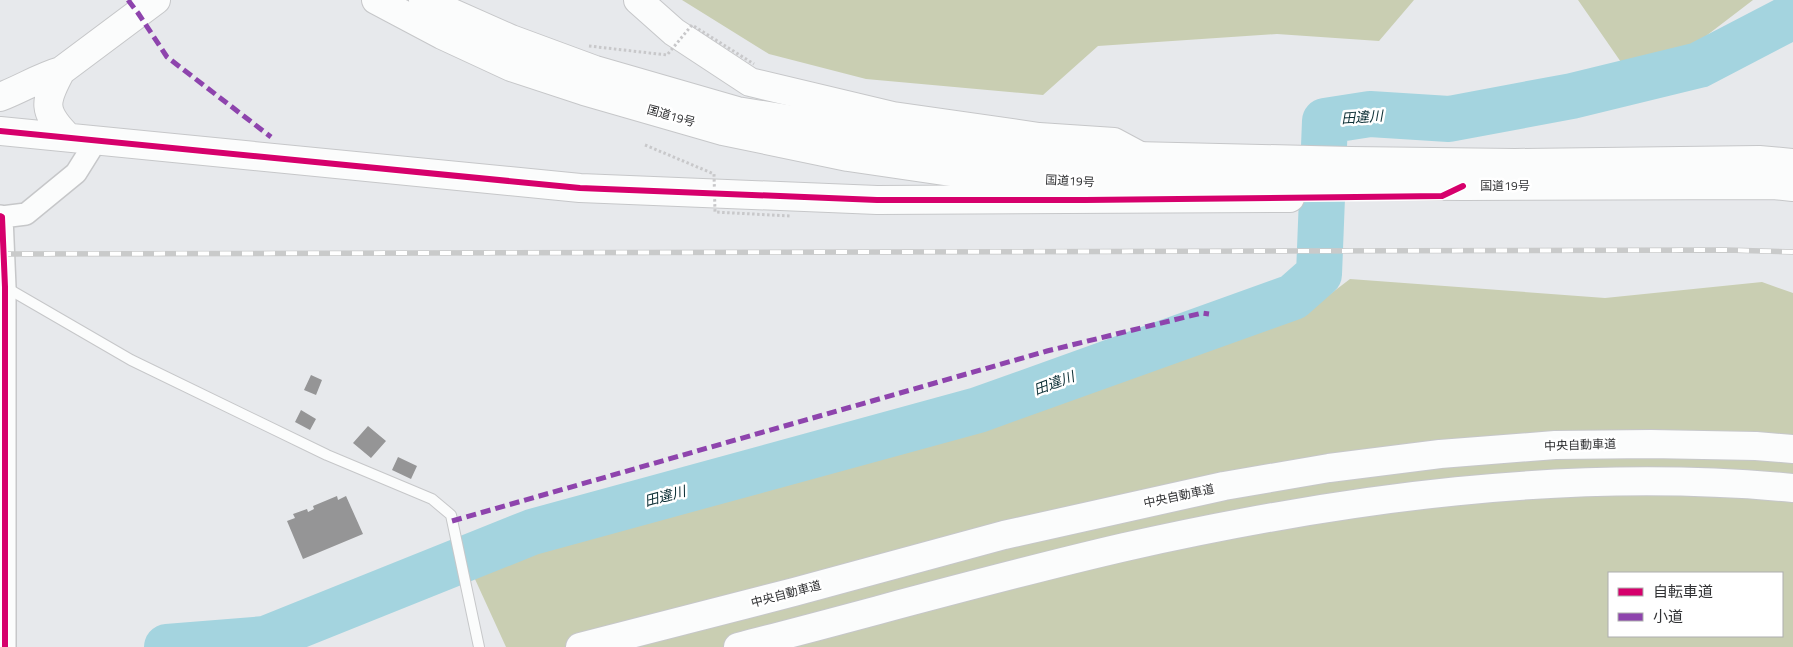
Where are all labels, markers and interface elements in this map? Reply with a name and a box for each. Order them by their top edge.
street label: 国道19号 [645,100,698,131]
water label: 田違川 [1340,104,1386,128]
street label: 国道19号 [1045,170,1095,191]
street label: 国道19号 [1480,176,1530,195]
water label: 田違川 [1031,365,1079,400]
street label: 中央自動車道 [1544,434,1616,455]
water label: 田違川 [642,479,690,511]
street label: 中央自動車道 [1142,479,1216,512]
legend [1608,572,1783,637]
street label: 中央自動車道 [749,575,823,612]
text: 自転車道 [1653,580,1713,603]
text: 小道 [1653,605,1683,628]

